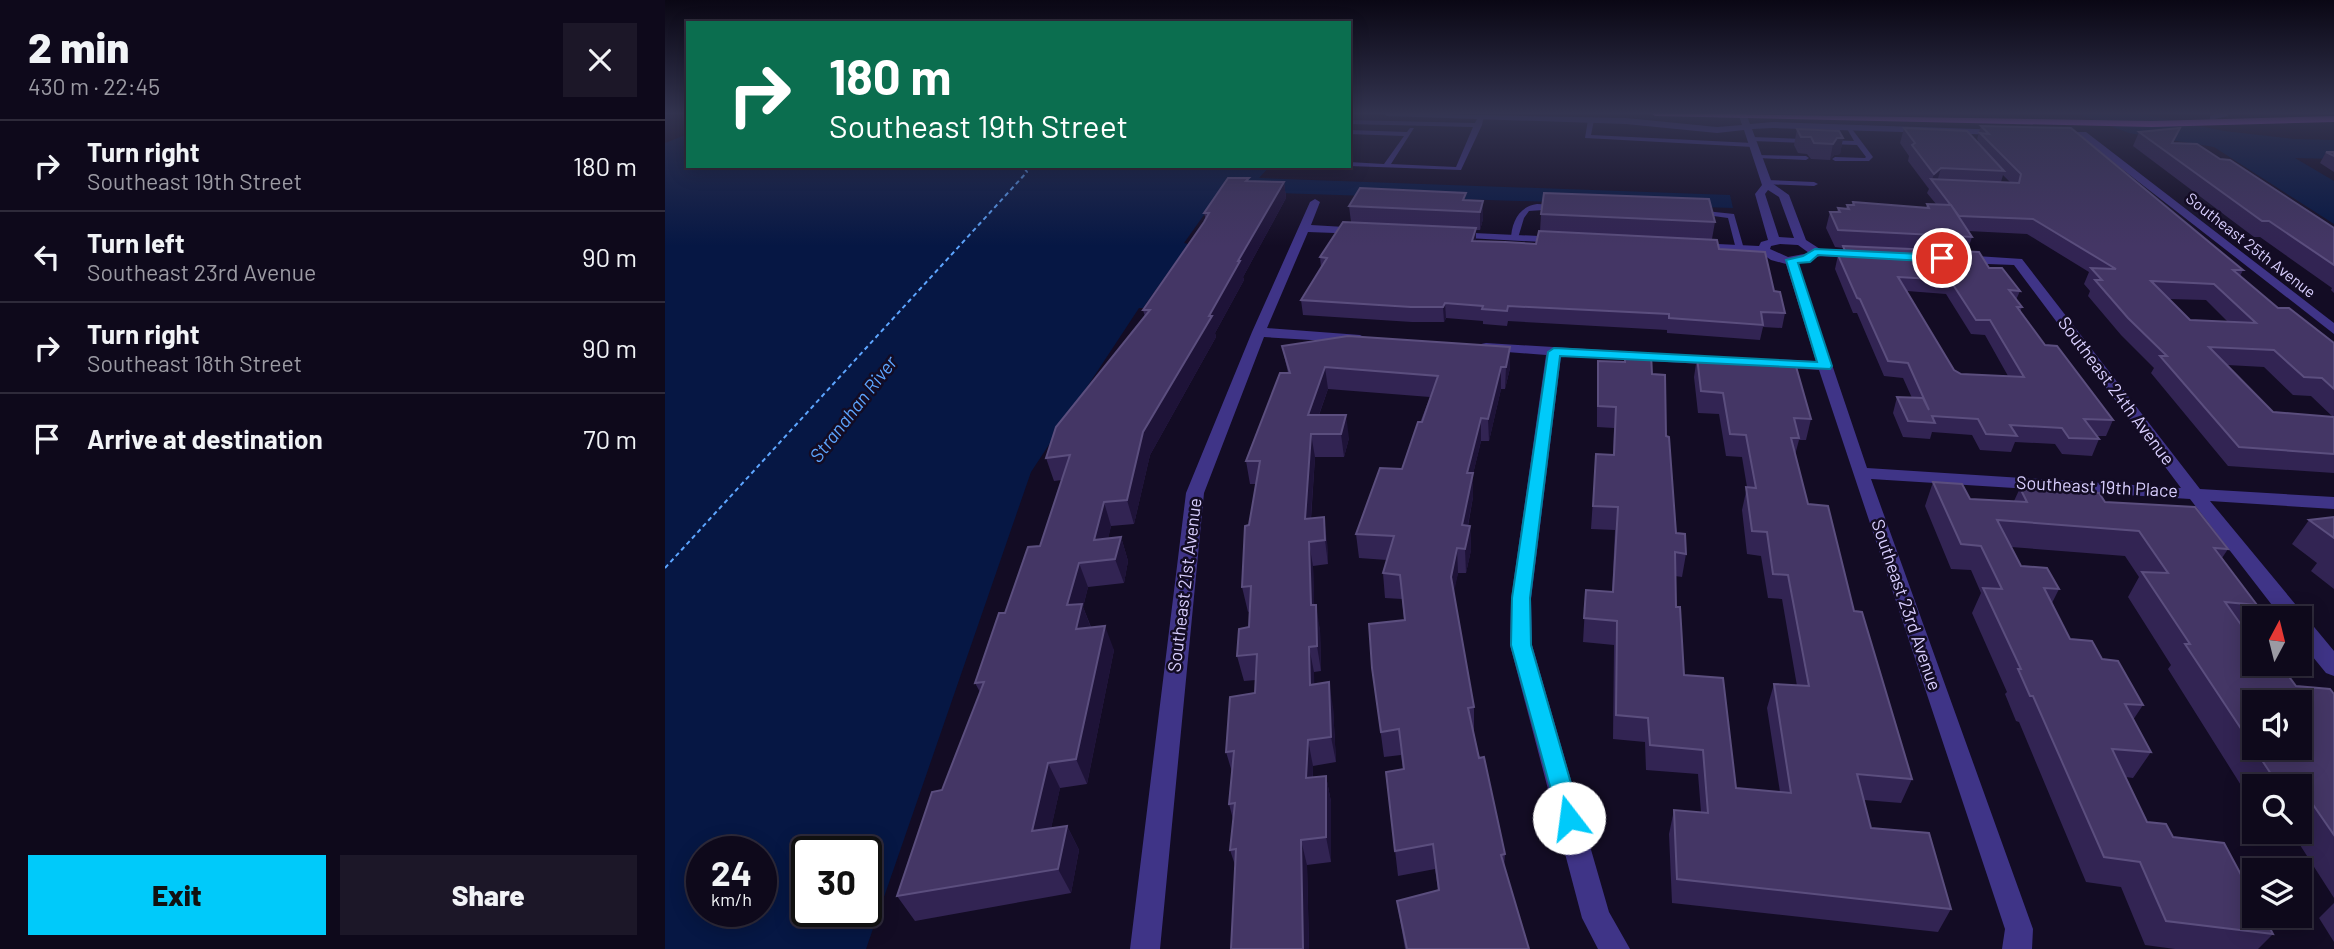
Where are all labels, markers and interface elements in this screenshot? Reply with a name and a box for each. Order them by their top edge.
text: 2 min [28,21,129,71]
button: close [563,23,637,97]
text: 180 m [829,46,952,105]
icon: right [714,49,805,140]
text: 430 m · 22:45 [28,72,160,100]
text: Southeast 19th Street [829,106,1128,144]
text: Turn right [87,136,200,167]
icon: right [28,147,66,185]
text: 180 m [573,150,637,181]
text: Southeast 19th Street [87,167,302,195]
street label: Southeast 25th Avenue [2183,188,2320,301]
text: Turn left [87,227,185,258]
pin [1912,228,1972,288]
icon: left [28,238,66,276]
icon: arrive [1923,239,1961,277]
text: 90 m [582,241,637,272]
text: Southeast 23rd Avenue [87,258,316,286]
street label: Southeast 24th Avenue [2054,312,2180,469]
text: Turn right [87,318,200,349]
icon: right [28,329,66,367]
text: 90 m [582,332,637,363]
text: Southeast 18th Street [87,349,302,377]
water label: Stranahan River [804,350,902,466]
icon: arrive [28,420,66,458]
text: Arrive at destination [87,423,323,454]
text: 70 m [583,423,637,454]
street label: Southeast 19th Place [2016,471,2179,501]
street label: Southeast 21st Avenue [1162,497,1206,673]
street label: Southeast 23rd Avenue [1867,516,1947,693]
north arrow [2242,606,2312,676]
map controls [2242,606,2312,928]
button: sound [2242,690,2312,760]
button: search [2242,774,2312,844]
position arrow [1532,781,1606,855]
speed limit sign: 30 [791,836,882,927]
text: 24 [711,851,752,893]
button: Exit [28,855,326,935]
button: Share [340,855,637,935]
button: layers [2242,858,2312,928]
text: km/h [711,888,752,910]

